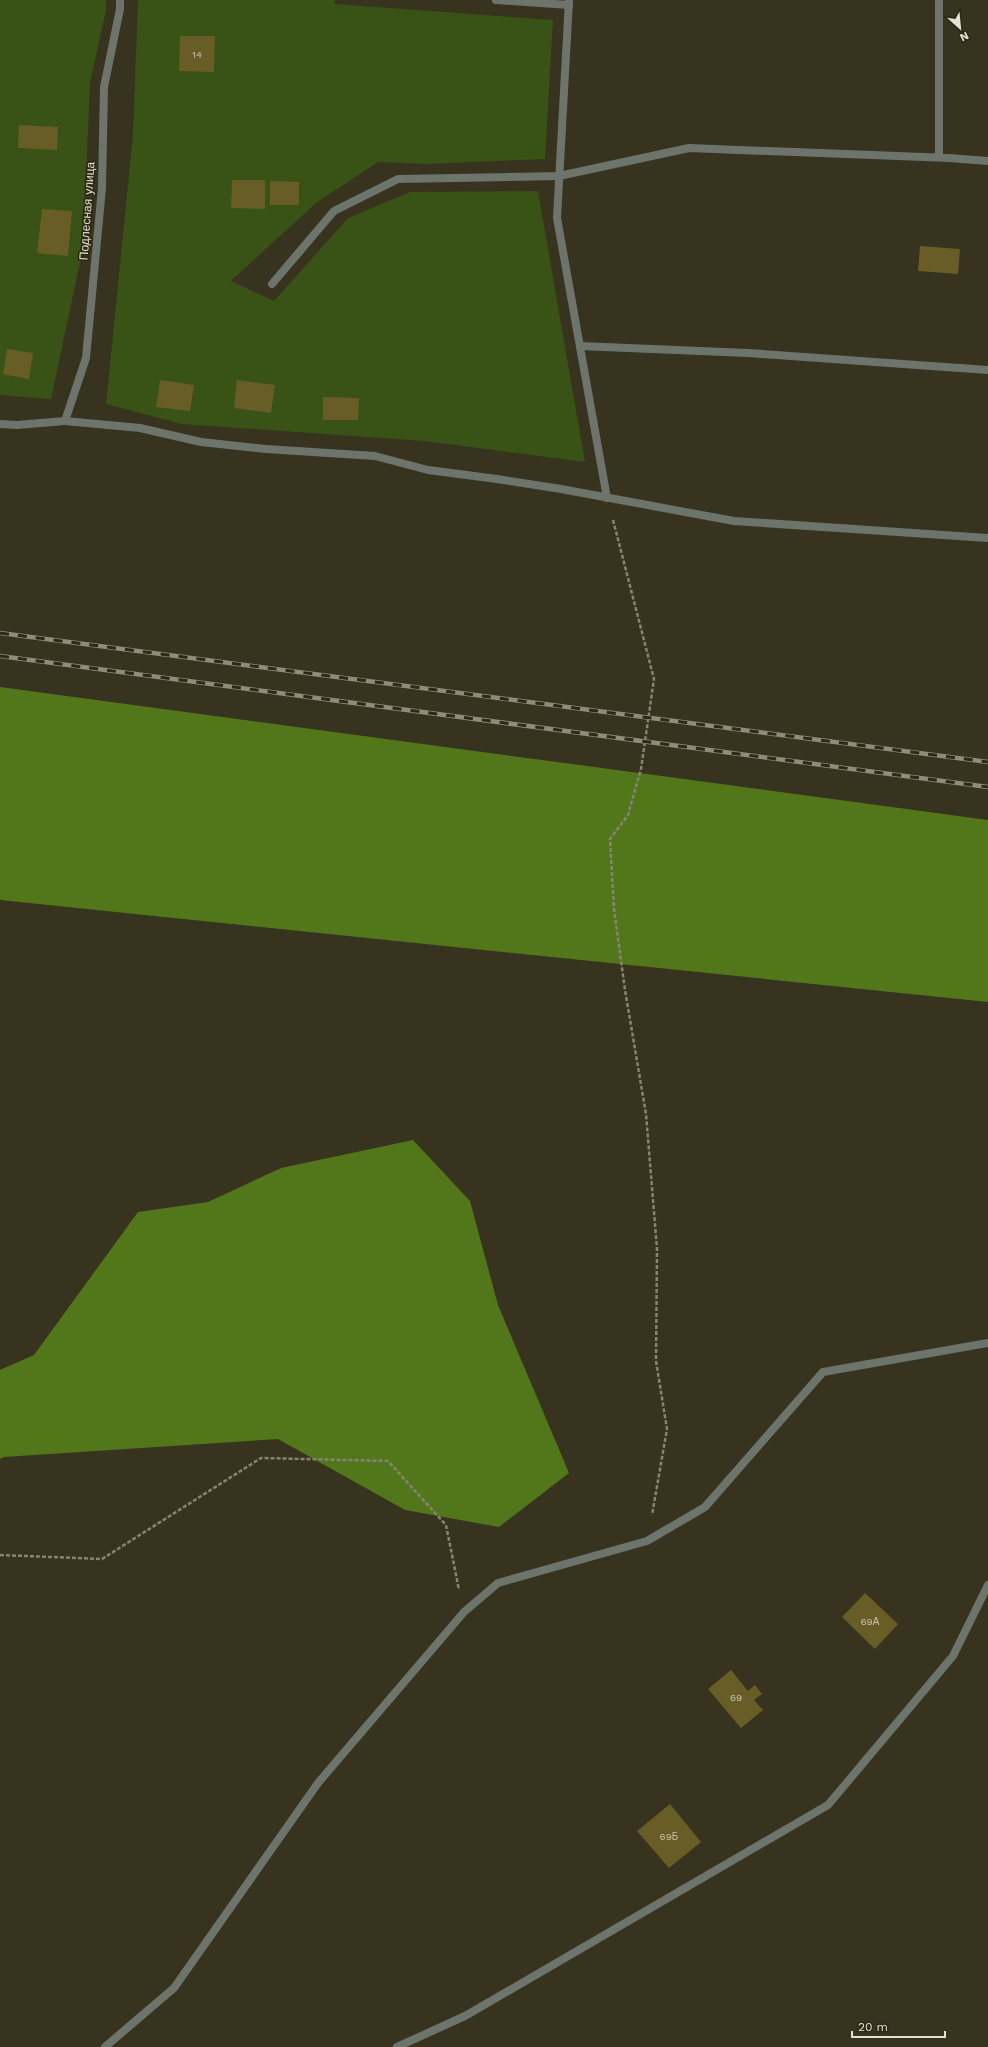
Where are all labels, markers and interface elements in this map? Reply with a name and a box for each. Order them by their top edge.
north arrow [940,8,980,48]
text: N [958,29,971,44]
house number: 14 [192,49,202,60]
street label: Подлесная улица [77,161,97,261]
house number: 69А [861,1616,880,1627]
house number: 69 [730,1692,742,1703]
house number: 69Б [660,1831,679,1842]
scale bar [852,2013,945,2039]
text: 20 m [858,2020,888,2034]

